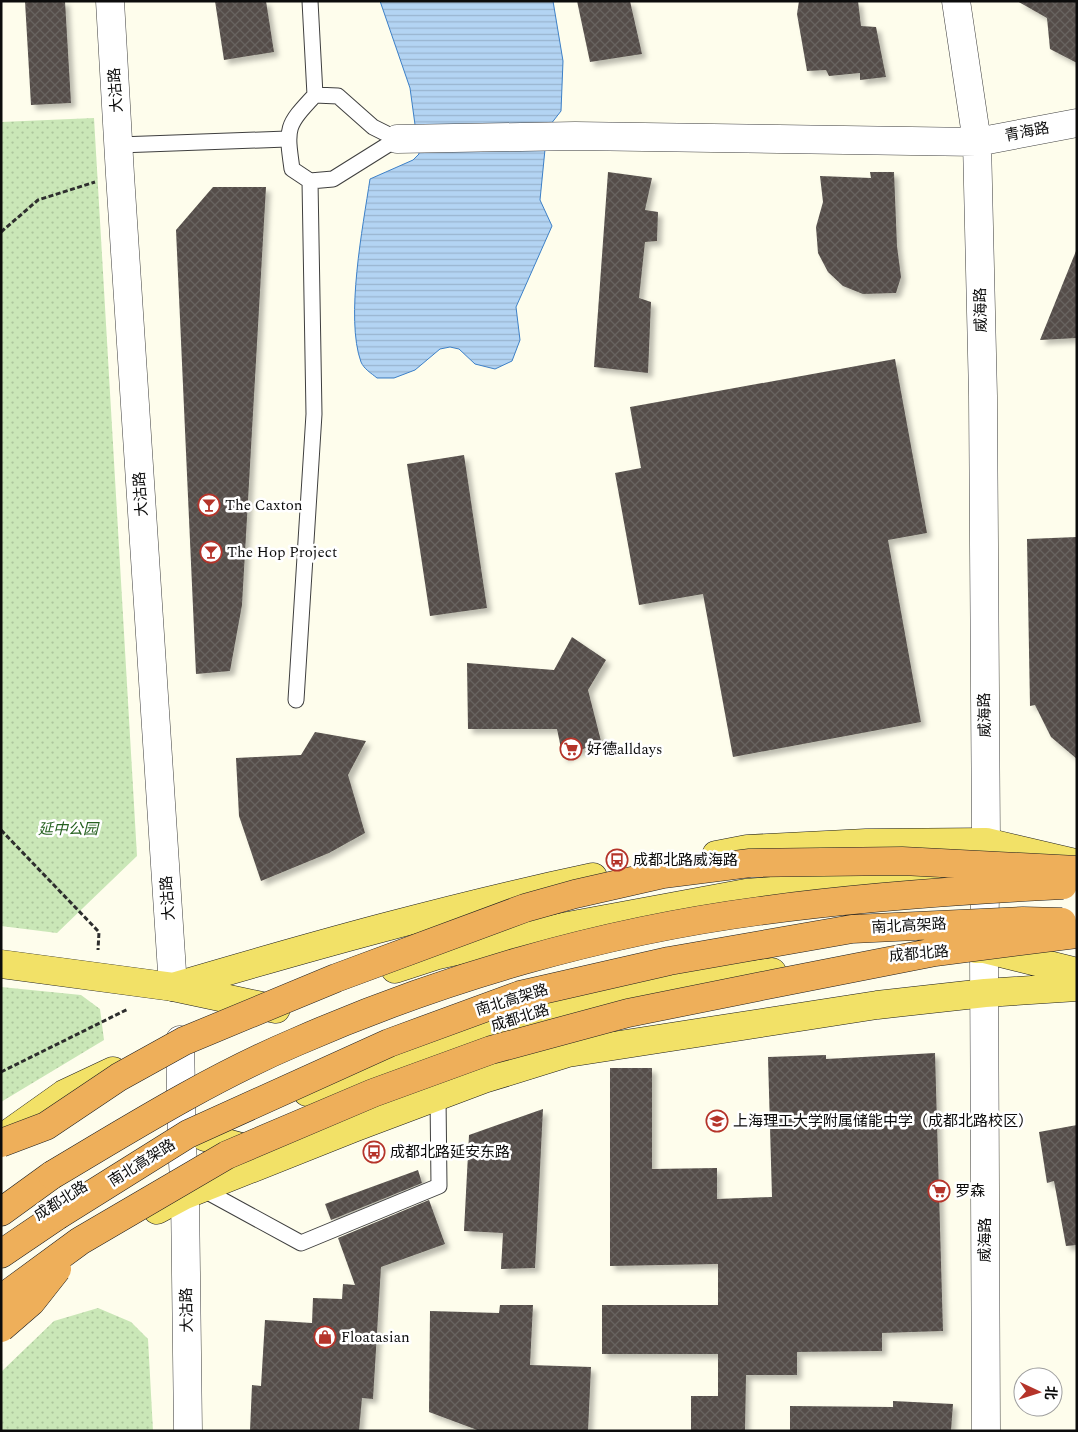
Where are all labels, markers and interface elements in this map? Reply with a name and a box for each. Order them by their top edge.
street label: 大沽路 [103,67,129,113]
street label: 青海路 [1003,116,1051,148]
street label: 威海路 [969,287,993,333]
street label: 大沽路 [128,471,154,517]
bar icon: The Caxton [197,493,221,517]
place label: The Caxton [225,494,303,517]
bar icon: The Hop Project [199,540,223,564]
place label: The Hop Project [227,541,337,564]
street label: 威海路 [973,692,997,738]
supermarket icon: 好德alldays [559,737,583,761]
place label: 好德alldays [587,738,662,761]
park label: 延中公园 [38,818,100,841]
bus stop icon: 成都北路威海路 [605,848,629,872]
place label: 成都北路威海路 [633,849,738,872]
street label: 大沽路 [155,875,181,921]
street label: 南北高架路 [871,913,947,939]
street label: 成都北路 [888,940,950,968]
street label: 南北高架路 [473,978,551,1022]
street label: 成都北路 [488,998,552,1038]
school or university icon: 上海理工大学附属储能中学（成都北路校区） [705,1109,729,1133]
place label: 上海理工大学附属储能中学（成都北路校区） [733,1110,1033,1133]
street label: 南北高架路 [104,1133,180,1193]
bus stop icon: 成都北路延安东路 [362,1140,386,1164]
place label: 成都北路延安东路 [390,1141,510,1164]
street label: 成都北路 [29,1175,93,1227]
supermarket icon: 罗森 [927,1179,951,1203]
place label: 罗森 [955,1180,985,1203]
street label: 威海路 [974,1217,997,1263]
street label: 大沽路 [175,1287,199,1333]
shop icon: Floatasian [313,1325,337,1349]
place label: Floatasian [341,1326,410,1349]
north arrow [1013,1367,1063,1417]
text: 北 [1040,1385,1061,1401]

